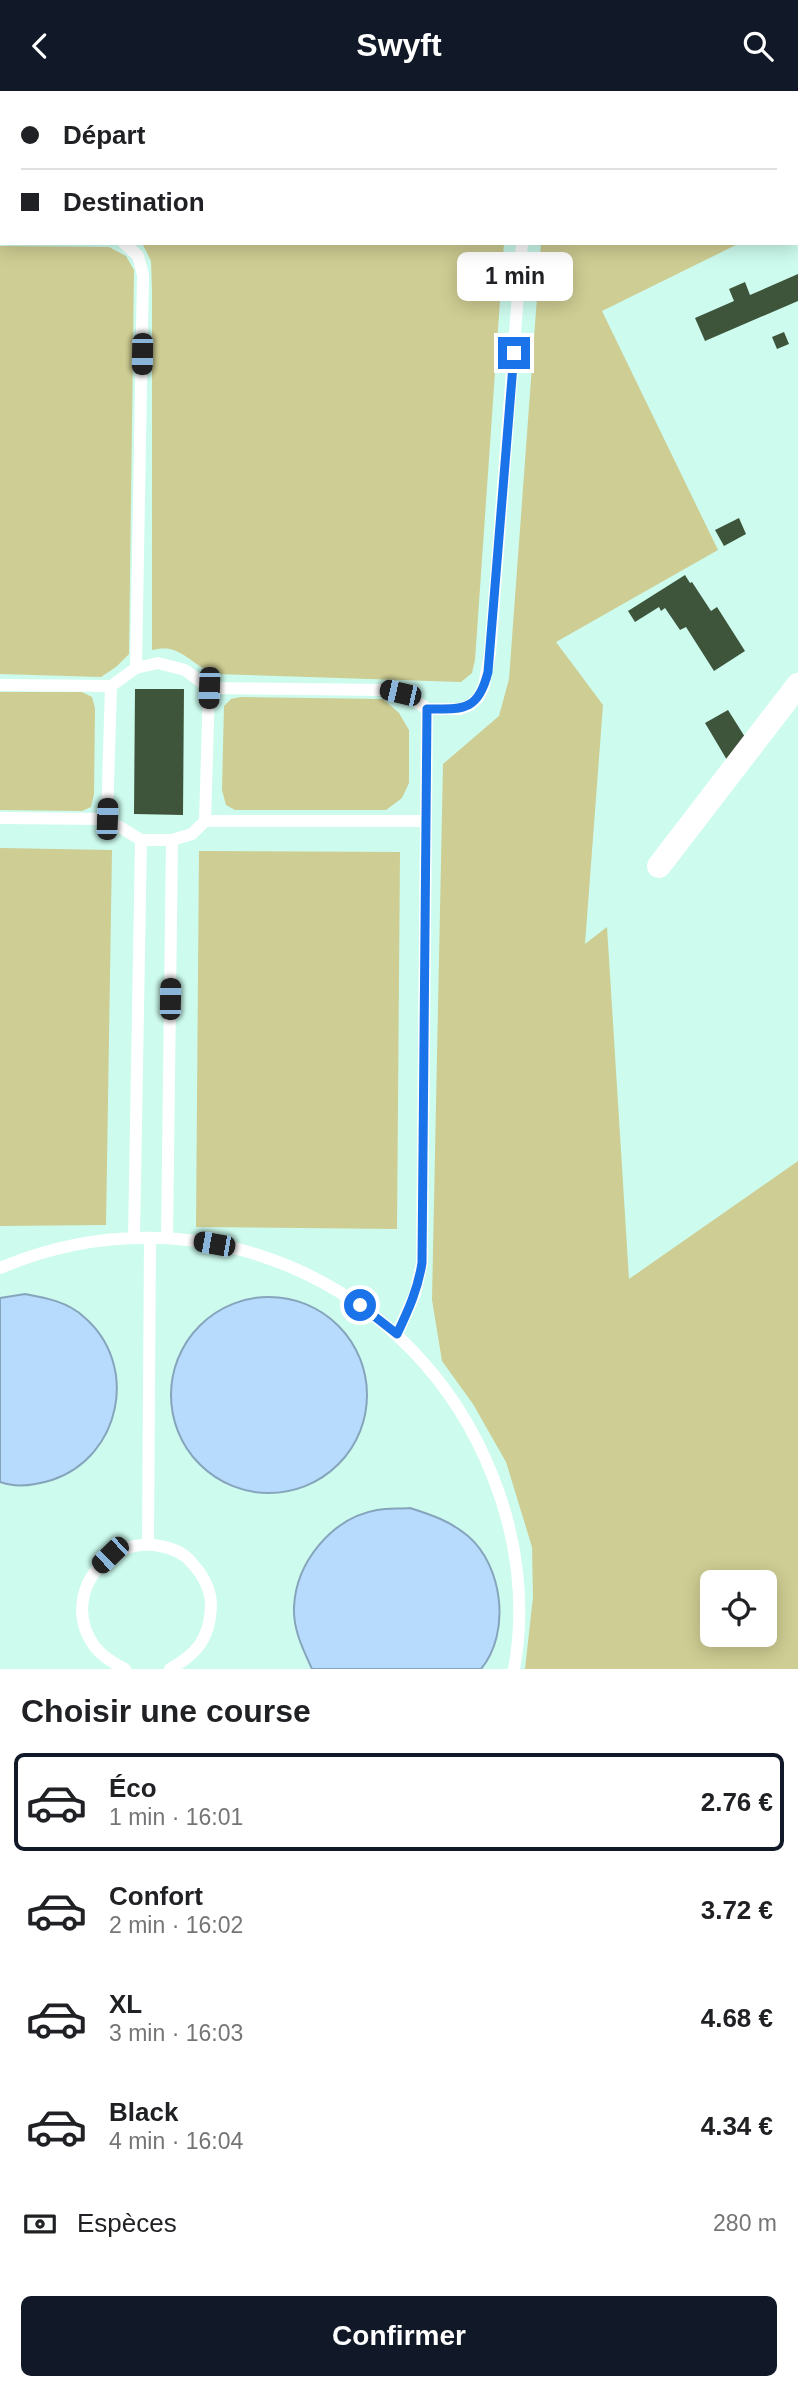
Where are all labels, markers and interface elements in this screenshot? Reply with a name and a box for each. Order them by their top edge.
icon: back [21,27,59,65]
text: Swyft [356,27,442,63]
icon: search [739,27,777,65]
text: Départ [63,120,145,150]
text: Destination [63,187,205,217]
callout: 1 min [456,251,572,301]
text: 1 min [485,263,545,289]
car [132,333,153,375]
route end [498,337,530,369]
car [198,667,221,709]
car [378,678,423,708]
car [96,798,119,840]
car [160,978,181,1020]
car [192,1230,237,1258]
route start [344,1289,376,1321]
car [88,1533,133,1577]
map controls [700,1570,777,1647]
button: locate [700,1570,777,1647]
text: Choisir une course [21,1693,311,1729]
icon: car [25,1771,88,1834]
text: Éco [109,1773,157,1803]
text: 2.76 € [701,1787,773,1817]
text: 1 min · 16:01 [109,1804,243,1830]
icon: car [25,1879,88,1942]
text: Confort [109,1881,203,1911]
text: 3.72 € [701,1895,773,1925]
text: 2 min · 16:02 [109,1912,243,1938]
icon: car [25,1987,88,2050]
text: XL [109,1989,142,2019]
text: 4.68 € [701,2003,773,2033]
text: 3 min · 16:03 [109,2020,243,2046]
icon: car [25,2095,88,2158]
text: Black [109,2097,178,2127]
text: 4.34 € [701,2111,773,2141]
text: 4 min · 16:04 [109,2128,243,2154]
icon: cash [21,2205,59,2243]
text: Espèces [77,2208,177,2238]
text: 280 m [713,2210,777,2236]
button: Confirmer [21,2296,777,2376]

